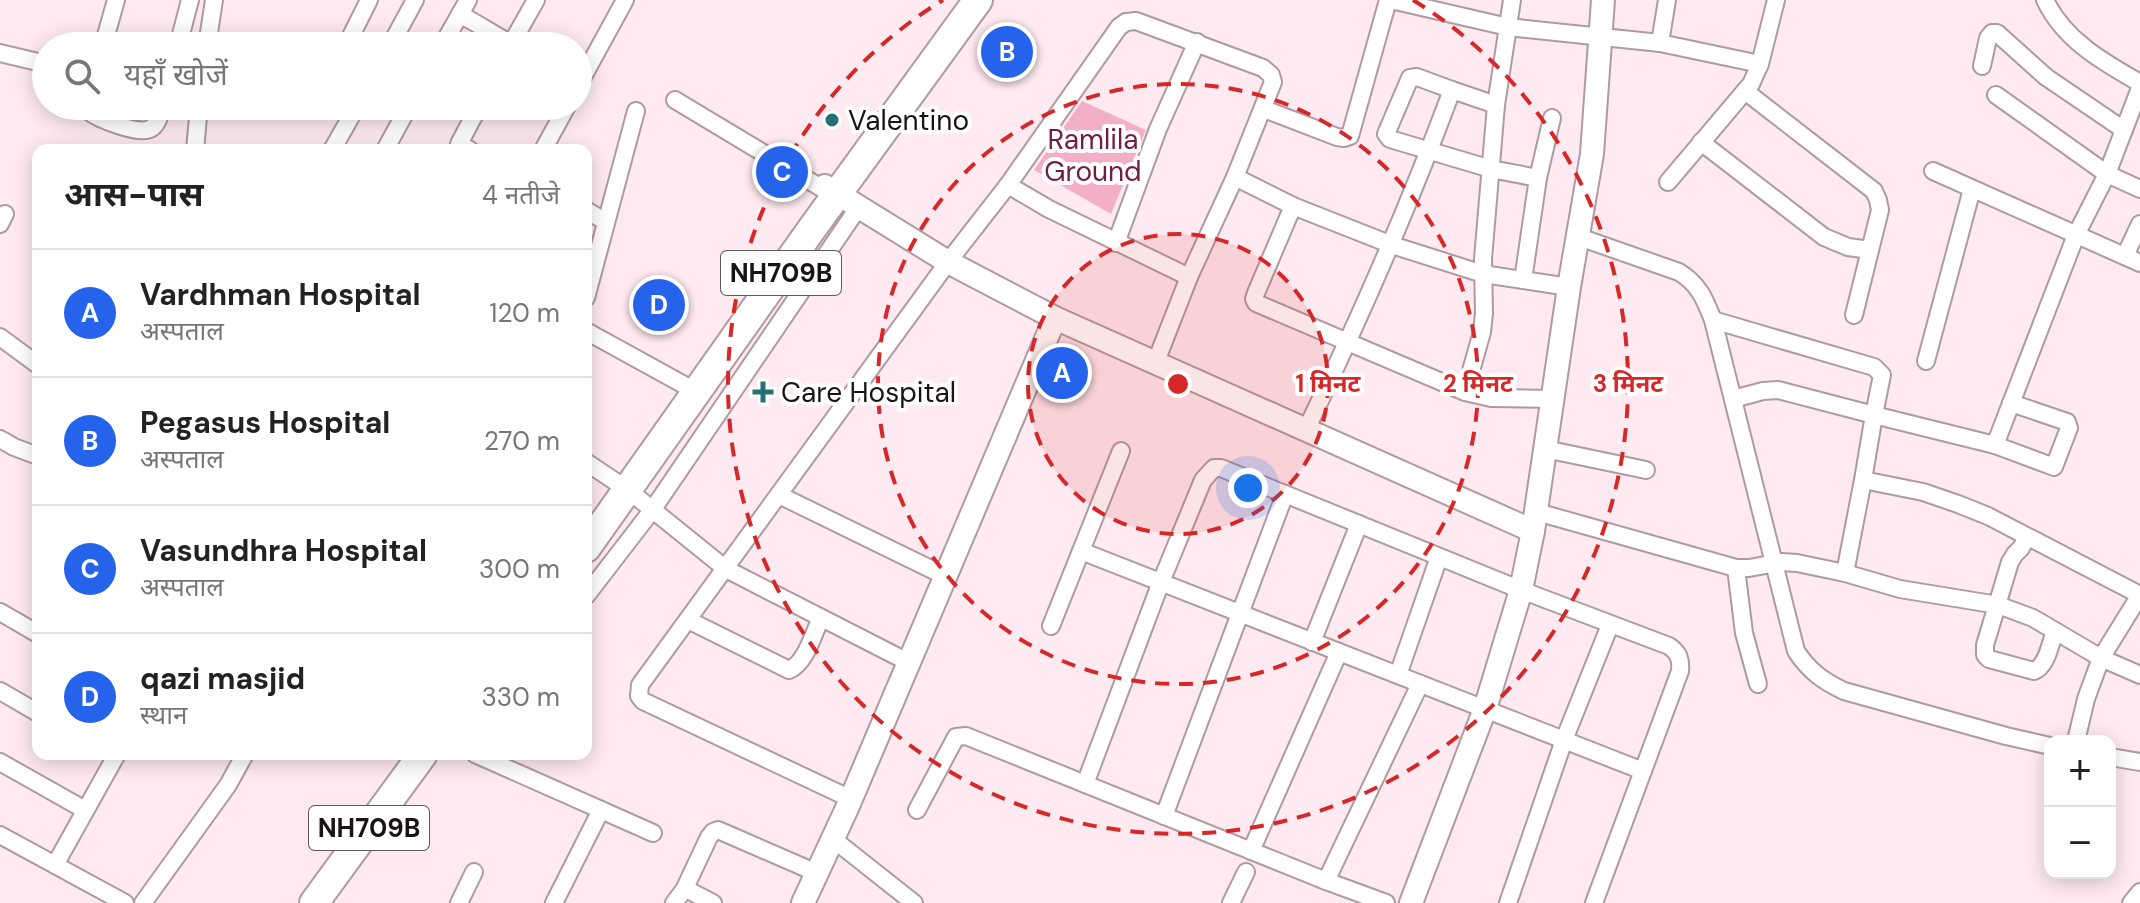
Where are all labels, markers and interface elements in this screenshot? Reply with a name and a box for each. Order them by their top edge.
pin: B [981,22,1033,82]
search box [32,32,592,120]
icon: search [60,54,104,98]
text: यहाँ खोजें [124,55,228,94]
place label: Valentino [848,102,969,139]
marker: Valentino [823,111,841,129]
park label: Ramlila Ground [1044,121,1142,190]
pin: C [756,142,808,202]
text: आस-पास [64,172,204,217]
text: 4 नतीजे [482,178,560,212]
road number: NH709B [721,251,841,295]
text: Vardhman Hospital [140,275,421,314]
pin: D [633,275,685,335]
text: A [81,296,99,330]
text: 120 m [489,296,560,330]
text: अस्पताल [140,314,224,348]
pin: A [1036,343,1088,403]
text: 1 मिनट [1296,368,1361,399]
text: 2 मिनट [1443,368,1514,399]
text: 3 मिनट [1593,368,1664,399]
centre of rings [1164,370,1192,398]
place label: Care Hospital [781,374,956,411]
marker: Care Hospital [752,381,774,403]
text: Pegasus Hospital [140,403,390,442]
text: B [82,424,98,458]
text: 270 m [484,424,560,458]
text: अस्पताल [140,442,224,476]
your location [1228,468,1268,508]
text: Vasundhra Hospital [140,531,427,570]
text: C [80,552,100,586]
text: 300 m [479,552,560,586]
text: अस्पताल [140,570,224,604]
text: qazi masjid [140,659,305,698]
text: D [81,680,99,714]
text: 330 m [481,680,560,714]
text: स्थान [140,698,187,732]
map controls [2044,735,2116,879]
button: + [2044,735,2116,807]
road number: NH709B [309,806,429,850]
button: − [2044,807,2116,879]

